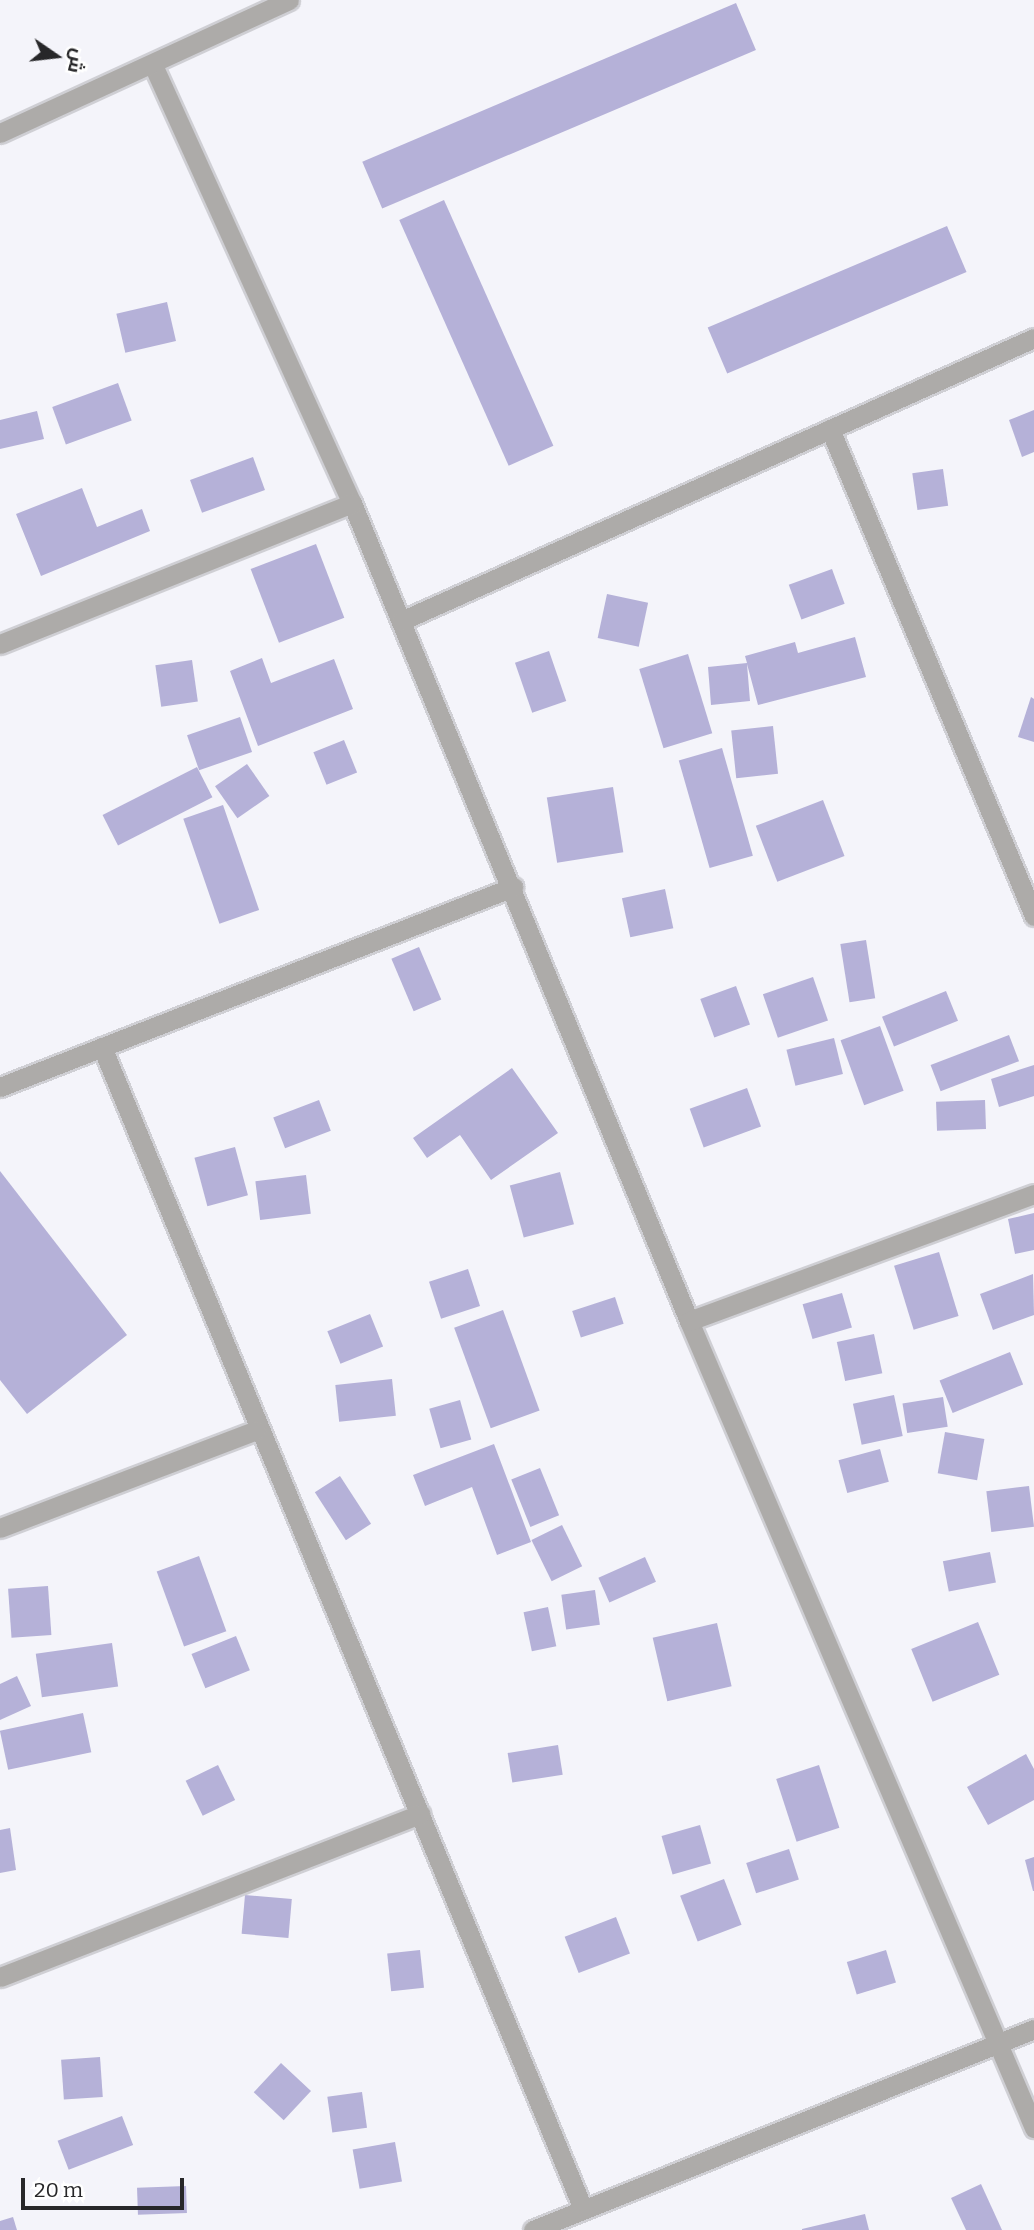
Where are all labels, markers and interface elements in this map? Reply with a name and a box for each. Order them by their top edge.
north arrow [21,21,91,91]
text: ش [63,47,91,76]
scale bar [24,2164,187,2208]
text: 20 m [34,2177,83,2203]

